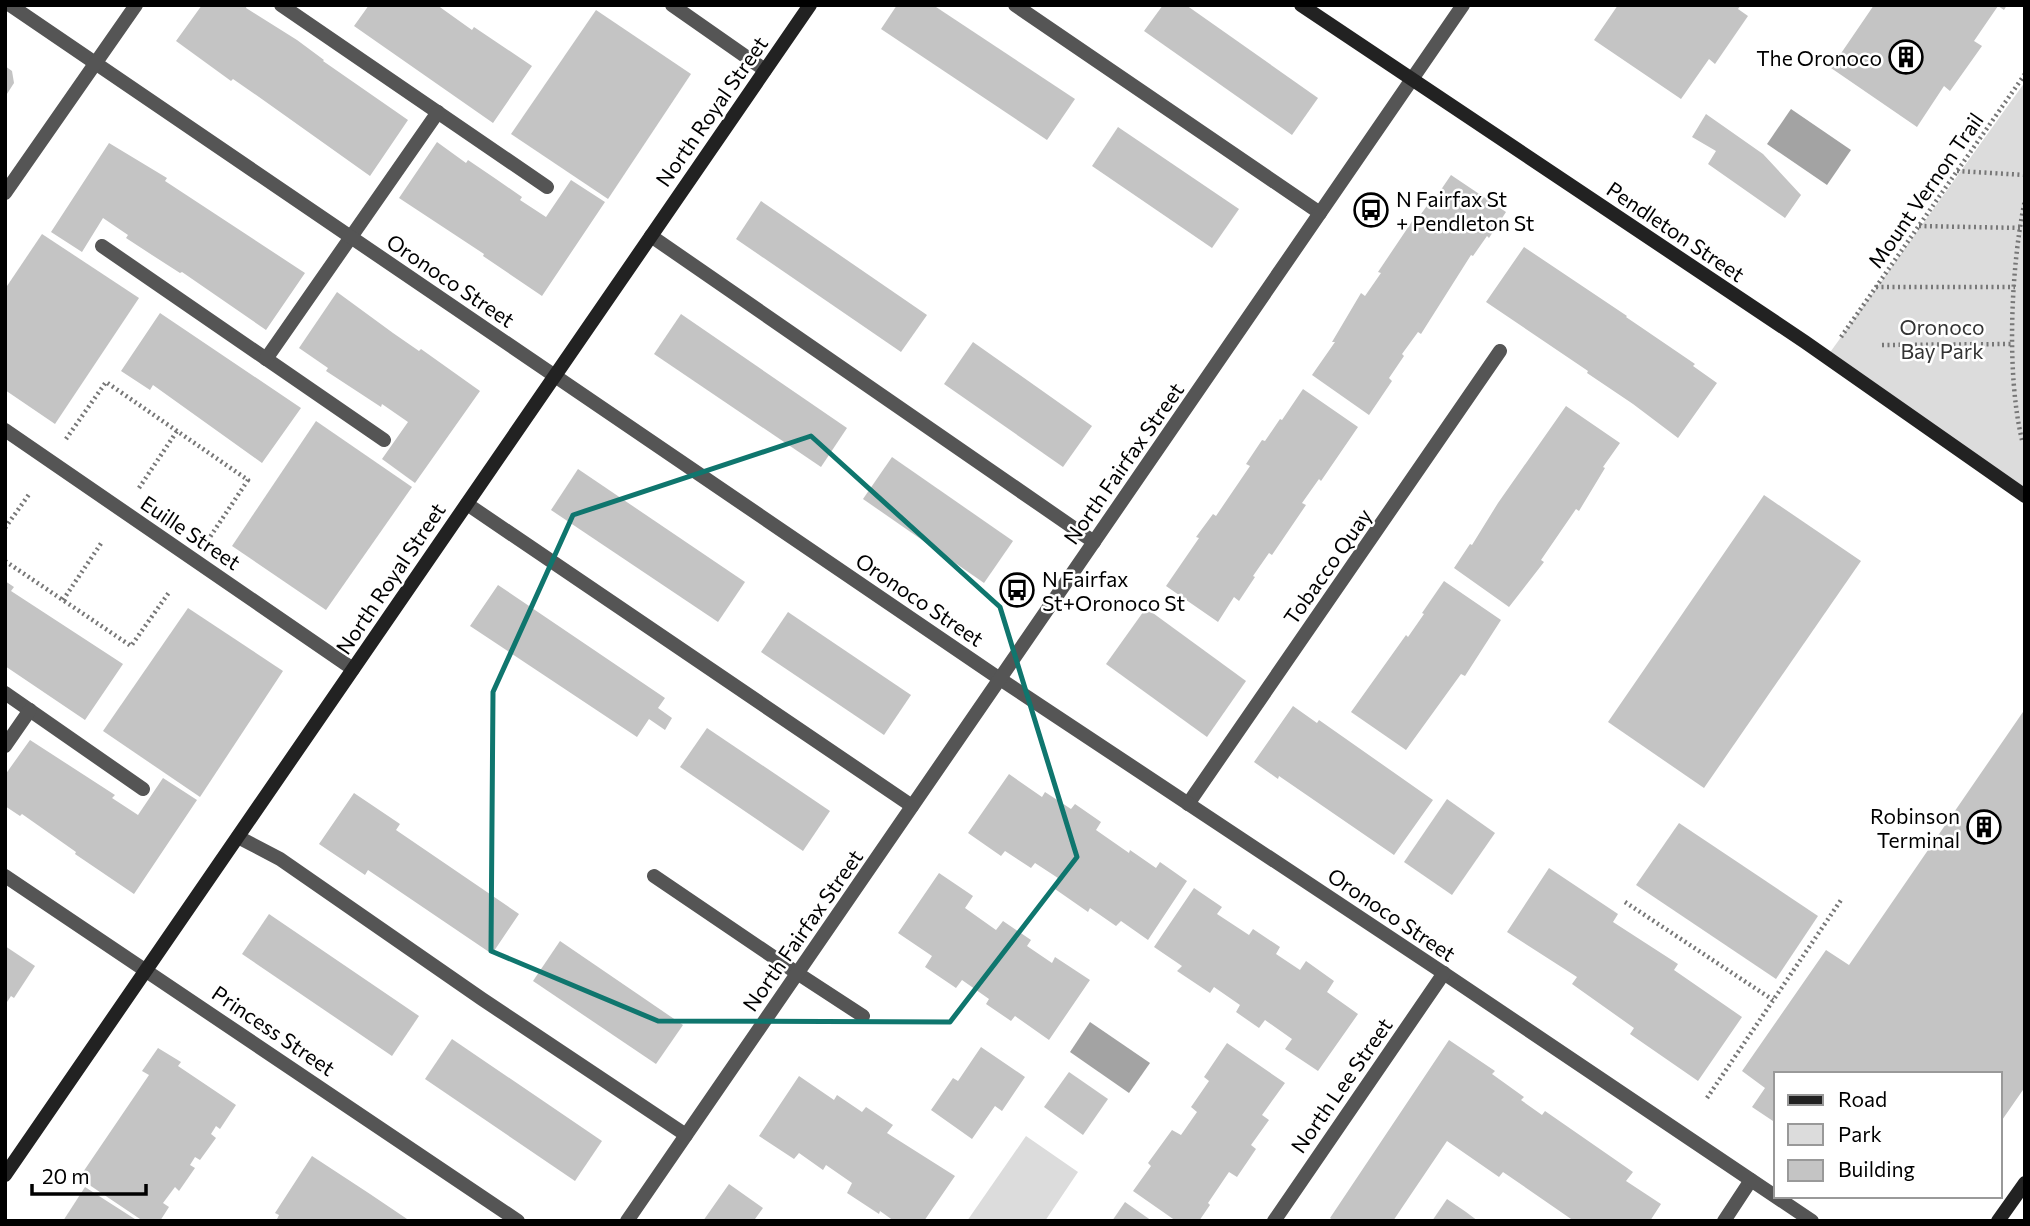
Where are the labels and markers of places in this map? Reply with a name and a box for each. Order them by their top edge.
building icon: The Oronoco [1887,38,1925,76]
place label: The Oronoco [1756,45,1882,70]
place label: N Fairfax St + Pendleton St [1396,186,1534,235]
bus stop icon: N Fairfax St + Pendleton St [1352,191,1390,229]
place label: N Fairfax St+Oronoco St [1042,566,1185,615]
bus stop icon: N Fairfax St+Oronoco St [998,571,1036,609]
place label: Robinson Terminal [1870,803,1960,852]
building icon: Robinson Terminal [1965,808,2003,846]

